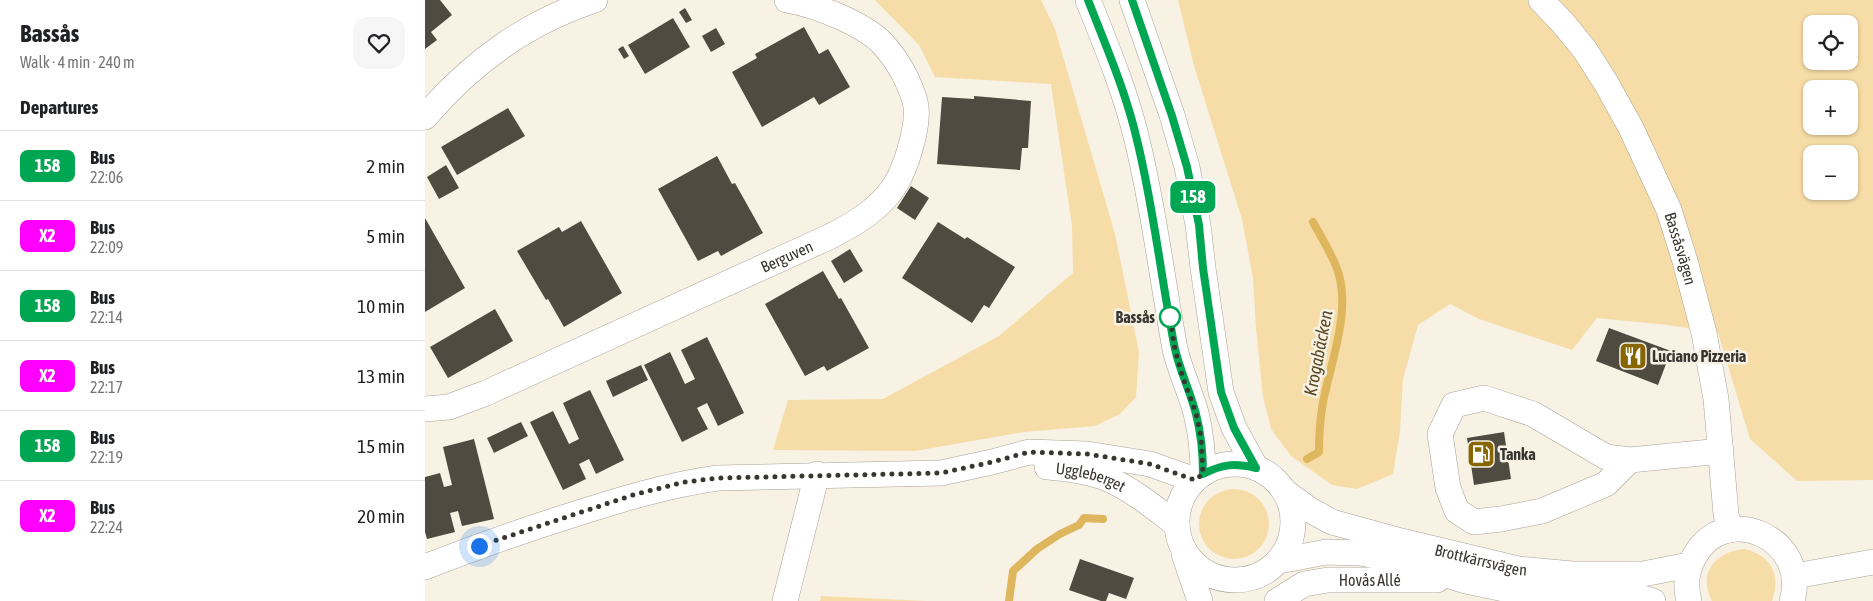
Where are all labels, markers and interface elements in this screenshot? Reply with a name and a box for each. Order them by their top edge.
map controls [1803,15,1858,200]
button: locate [1803,15,1858,70]
button: heart [353,17,405,69]
text: Bassås [20,20,79,47]
text: Walk · 4 min · 240 m [20,53,134,71]
button: + [1803,80,1858,135]
text: Departures [20,96,98,118]
button: − [1803,145,1858,200]
text: Bus [90,146,115,168]
text: 158 [35,155,60,176]
text: 2 min [366,155,405,177]
text: 22:06 [90,168,123,186]
line badge: 158 [1164,181,1222,213]
text: 158 [1180,186,1206,207]
street label: Bassåsvägen [1661,210,1700,287]
text: Bus [90,216,115,238]
text: X2 [39,225,56,246]
text: 5 min [366,225,405,247]
street label: Berguven [758,237,816,276]
text: 22:09 [90,238,123,256]
text: Bus [90,286,115,308]
text: 158 [35,295,60,316]
text: 10 min [357,295,405,317]
marker: Bassås [1159,306,1181,328]
text: 22:14 [90,308,123,326]
place label: Bassås [1116,308,1155,326]
water label: Krogabäcken [1299,308,1337,397]
restaurant icon: Luciano Pizzeria [1618,341,1648,371]
place label: Luciano Pizzeria [1652,347,1746,365]
text: Bus [90,356,115,378]
text: X2 [39,365,56,386]
text: 13 min [357,365,405,387]
text: 22:17 [90,378,123,396]
text: Bus [90,426,115,448]
text: 158 [35,435,60,456]
text: 15 min [357,435,405,457]
fuel station icon: Tanka [1466,439,1496,469]
place label: Tanka [1500,445,1536,463]
text: 22:19 [90,448,123,466]
street label: Uggleberget [1055,459,1129,495]
text: Bus [90,496,115,518]
text: X2 [39,505,56,526]
text: 20 min [357,505,405,527]
text: 22:24 [90,518,123,536]
your location [467,534,492,559]
street label: Brottkärrsvägen [1433,540,1528,579]
street label: Hovås Allé [1339,571,1401,589]

